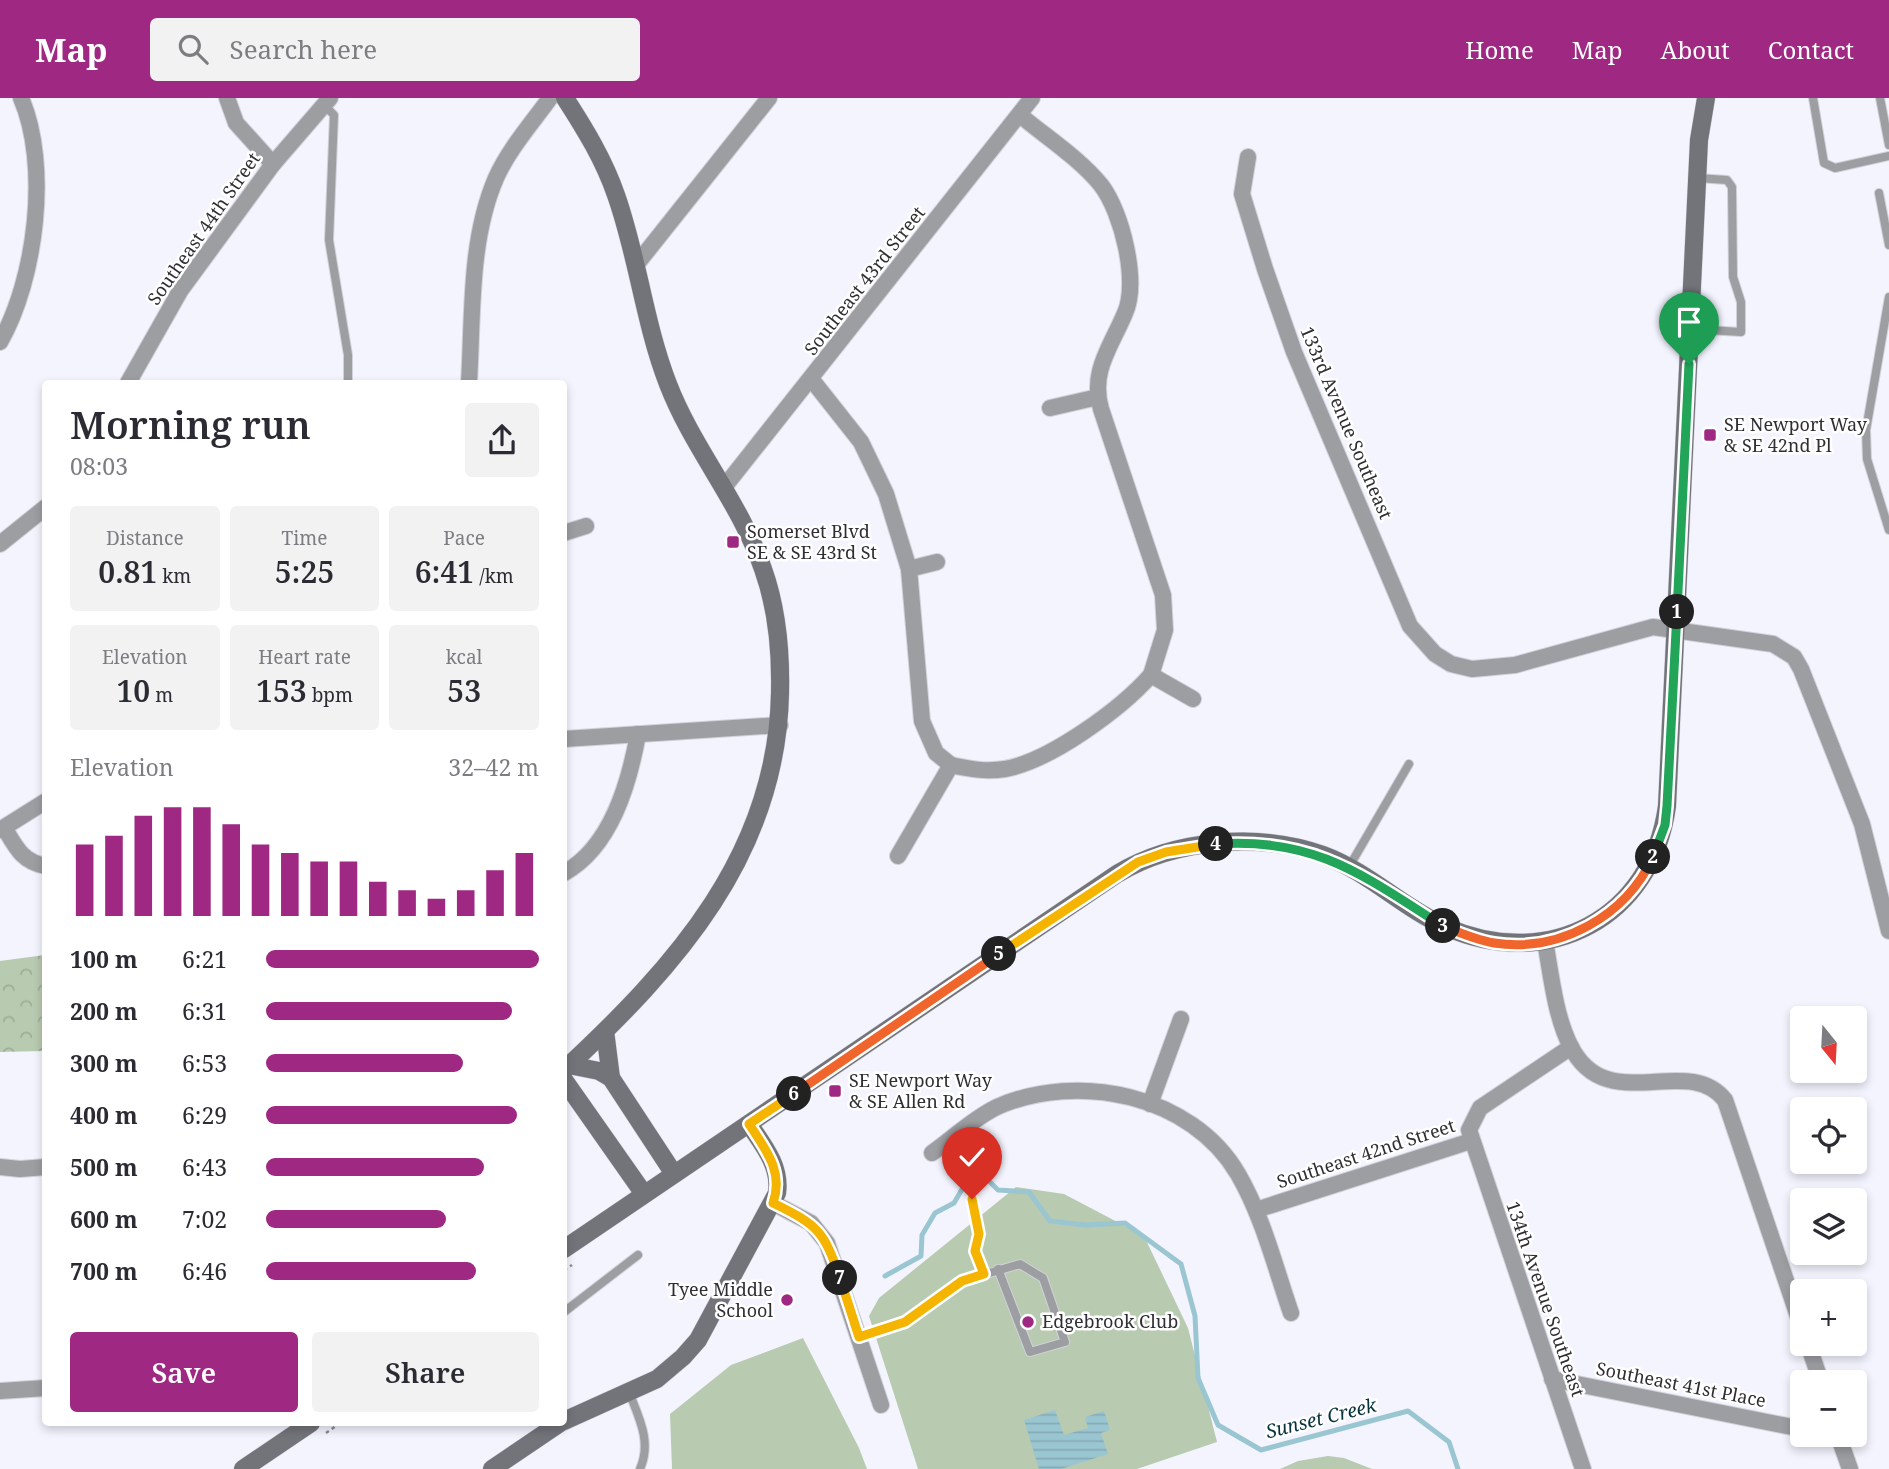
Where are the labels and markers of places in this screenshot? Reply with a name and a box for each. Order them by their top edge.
pin [1659,292,1719,364]
place label: SE Newport Way & SE 42nd Pl [1724,412,1868,457]
marker: SE Newport Way & SE 42nd Pl [1702,427,1718,443]
place label: Somerset Blvd SE & SE 43rd St [747,519,877,564]
marker: Somerset Blvd SE & SE 43rd St [725,534,741,550]
pin: 1 [1660,594,1694,630]
pin: 4 [1198,826,1234,862]
pin: 2 [1636,840,1670,874]
pin: 3 [1426,908,1460,944]
pin: 5 [982,936,1016,972]
place label: SE Newport Way & SE Allen Rd [849,1068,993,1113]
pin: 6 [776,1076,812,1112]
marker: SE Newport Way & SE Allen Rd [827,1083,843,1099]
pin [942,1127,1002,1199]
pin: 7 [822,1260,858,1296]
place label: Tyee Middle School [668,1277,773,1322]
marker: Tyee Middle School [779,1292,795,1308]
place label: Edgebrook Club [1042,1309,1178,1333]
marker: Edgebrook Club [1020,1314,1036,1330]

